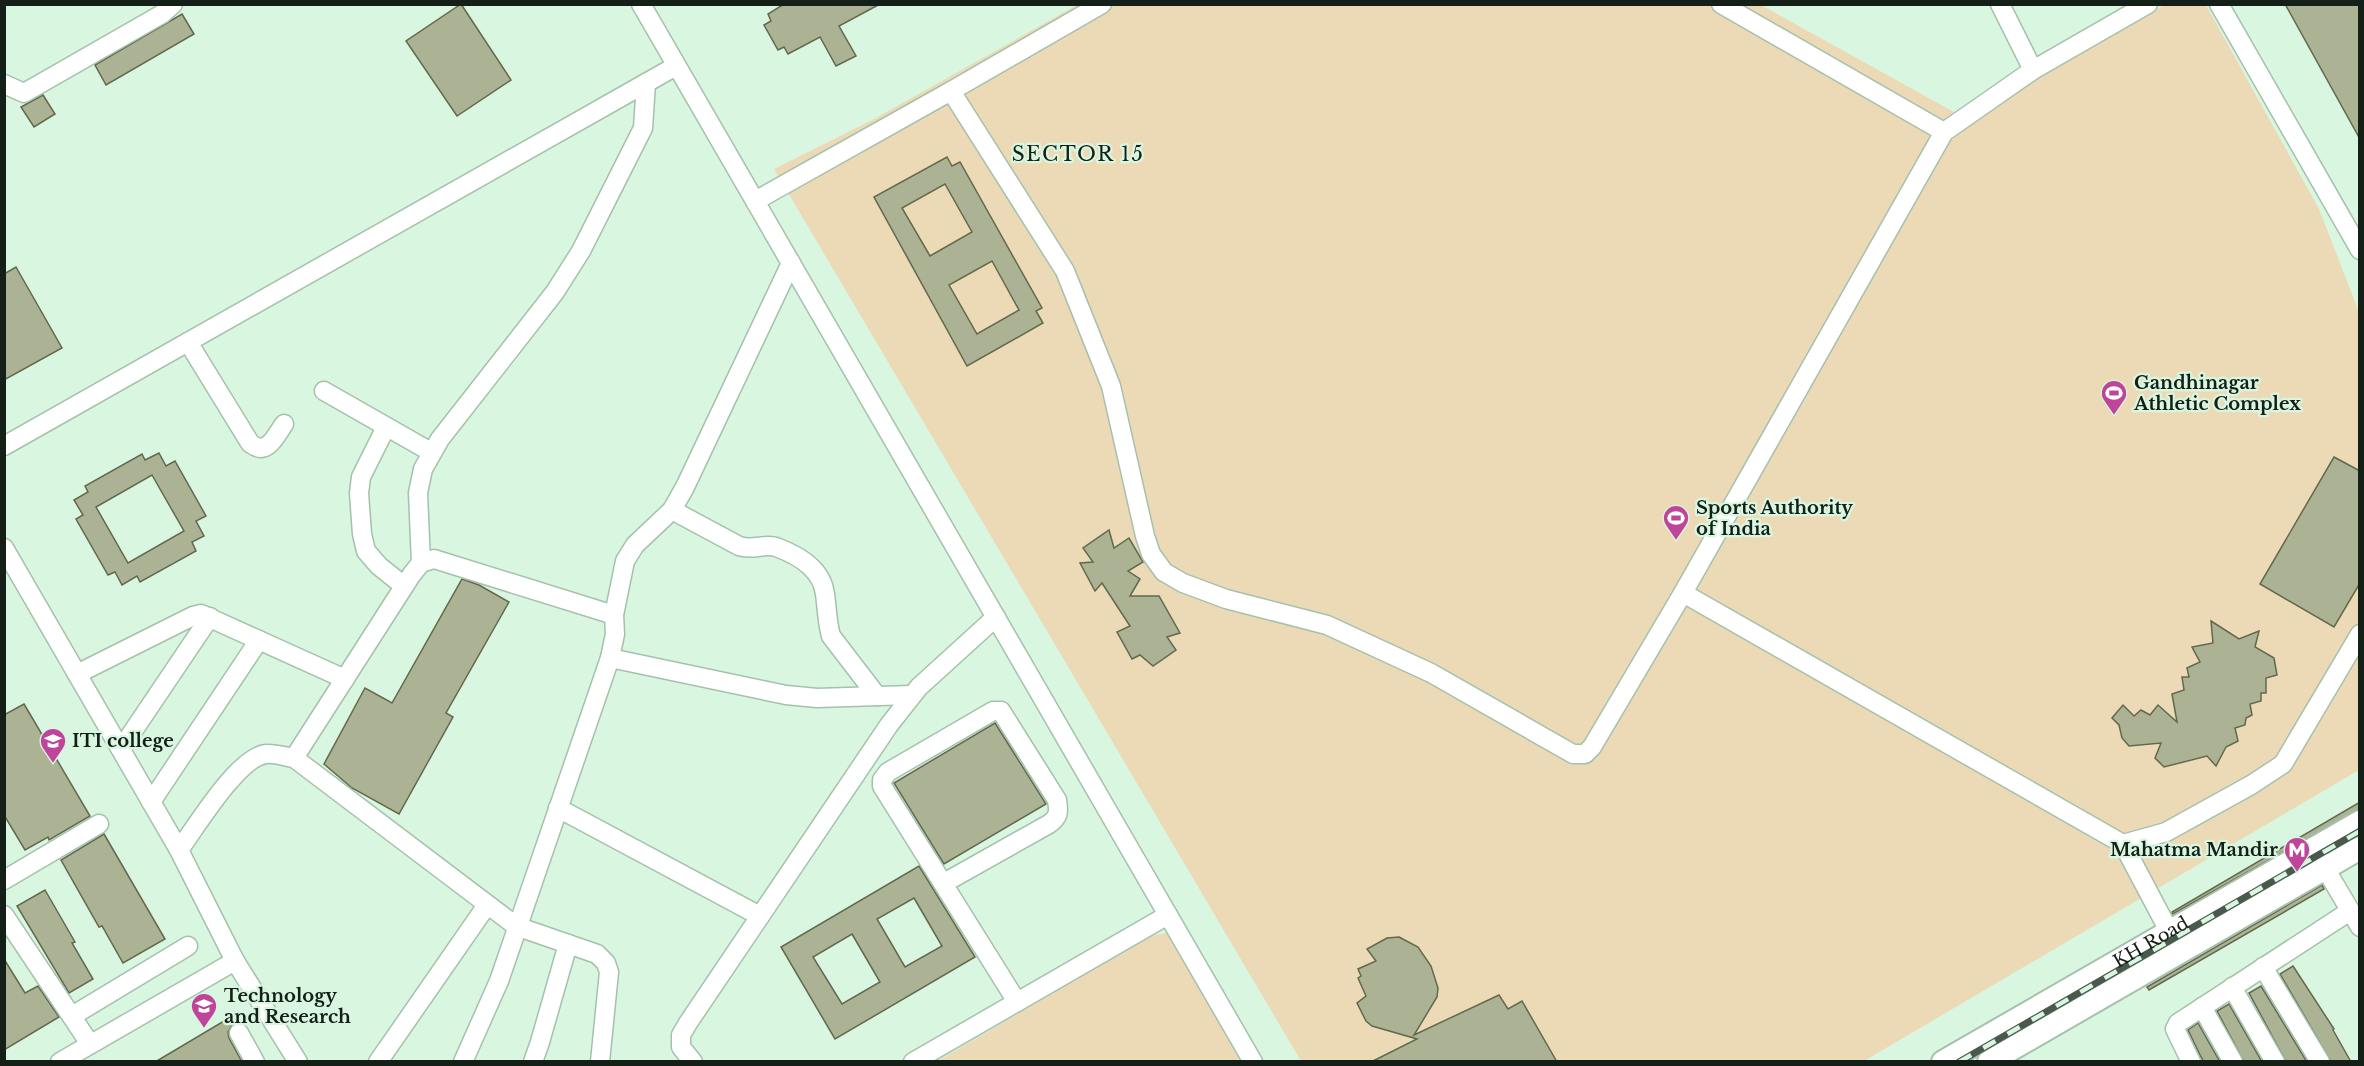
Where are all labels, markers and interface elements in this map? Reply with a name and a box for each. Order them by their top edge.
district label: SECTOR 15 [1012,142,1144,166]
place label: Gandhinagar Athletic Complex [2133,372,2301,415]
sports icon: Gandhinagar Athletic Complex [2099,378,2129,416]
place label: Sports Authority of India [1696,497,1853,540]
sports icon: Sports Authority of India [1661,503,1691,541]
school or university icon: ITI college [38,726,68,764]
place label: ITI college [72,730,174,752]
metro station icon: Mahatma Mandir [2282,835,2312,873]
place label: Mahatma Mandir [2110,839,2278,861]
street label: KH Road [2109,912,2193,973]
place label: Technology and Research [224,985,351,1028]
school or university icon: Technology and Research [189,991,219,1029]

